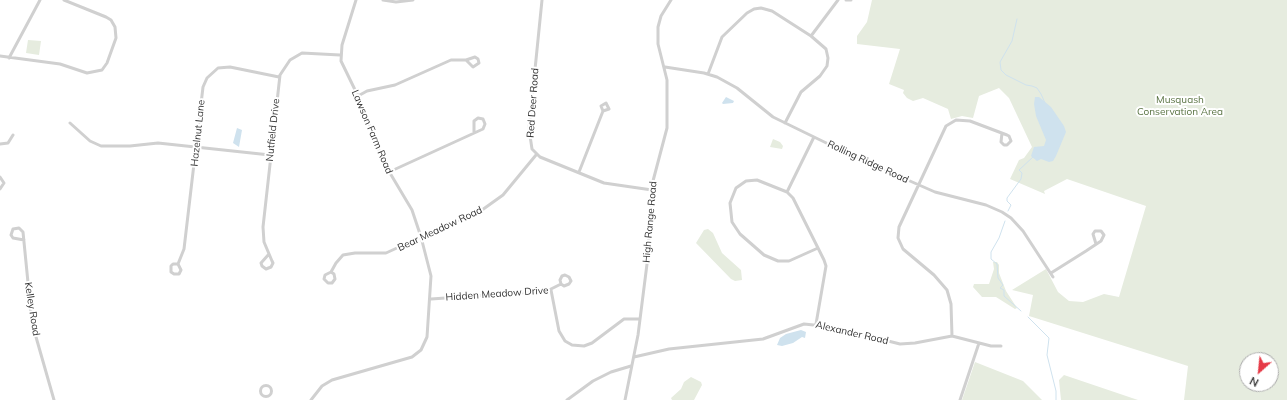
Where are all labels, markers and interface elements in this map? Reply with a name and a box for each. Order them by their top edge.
street label: Red Deer Road [525,68,541,138]
street label: Lawson Farm Road [349,88,395,176]
park label: Musquash Conservation Area [1137,94,1223,118]
street label: Nutfield Drive [264,98,282,162]
street label: Hazelnut Lane [189,99,207,167]
street label: Rolling Ridge Road [826,138,910,186]
street label: High Range Road [640,181,660,263]
street label: Bear Meadow Road [396,204,484,254]
street label: Kelley Road [22,281,42,337]
street label: Hidden Meadow Drive [445,284,549,304]
street label: Alexander Road [814,319,890,347]
north arrow [1239,352,1279,392]
text: N [1247,374,1261,390]

